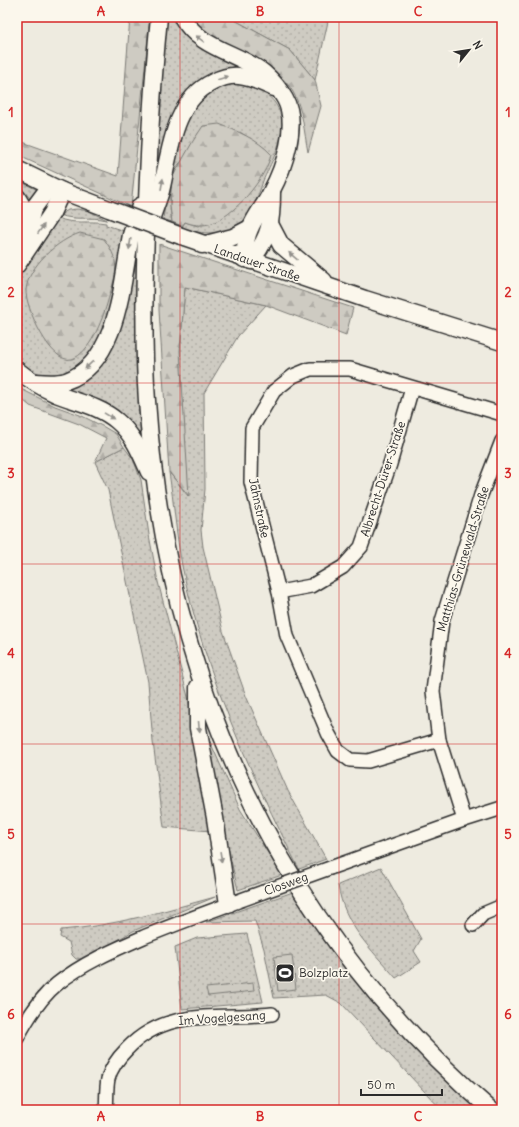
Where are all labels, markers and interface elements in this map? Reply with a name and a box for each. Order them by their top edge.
text: A [97,3,106,20]
text: B [256,3,265,20]
text: C [414,3,423,20]
north arrow [449,30,489,70]
one-way arrow [195,34,206,43]
text: N [470,38,486,52]
one-way arrow [217,75,229,81]
text: 1 [8,104,14,121]
text: 1 [505,104,511,121]
one-way arrow [159,178,165,190]
one-way arrow [37,224,45,234]
one-way arrow [127,238,133,250]
street label: Landauer Straße [212,241,302,284]
one-way arrow [288,252,299,261]
text: 2 [7,284,15,301]
text: 2 [504,284,512,301]
one-way arrow [84,360,94,370]
one-way arrow [103,412,115,419]
street label: Albrecht-Dürer-Straße [357,419,408,538]
text: 3 [7,465,15,482]
text: 3 [504,465,512,482]
street label: Jahnstraße [246,477,273,539]
street label: Matthias-Grünewald-Straße [433,484,492,633]
text: 4 [7,645,15,662]
text: 4 [504,645,512,662]
one-way arrow [195,720,202,733]
text: 5 [7,826,15,843]
text: 5 [504,826,512,843]
one-way arrow [218,851,224,863]
street label: Closweg [262,869,310,898]
sports icon: Bolzplatz [274,962,296,984]
place label: Bolzplatz [299,965,348,980]
text: 6 [7,1006,15,1023]
text: 6 [504,1006,512,1023]
street label: Im Vogelgesang [178,1007,266,1028]
scale bar [361,1071,442,1097]
text: 50 m [367,1077,396,1092]
text: A [97,1108,106,1125]
text: B [256,1108,265,1125]
text: C [414,1108,423,1125]

